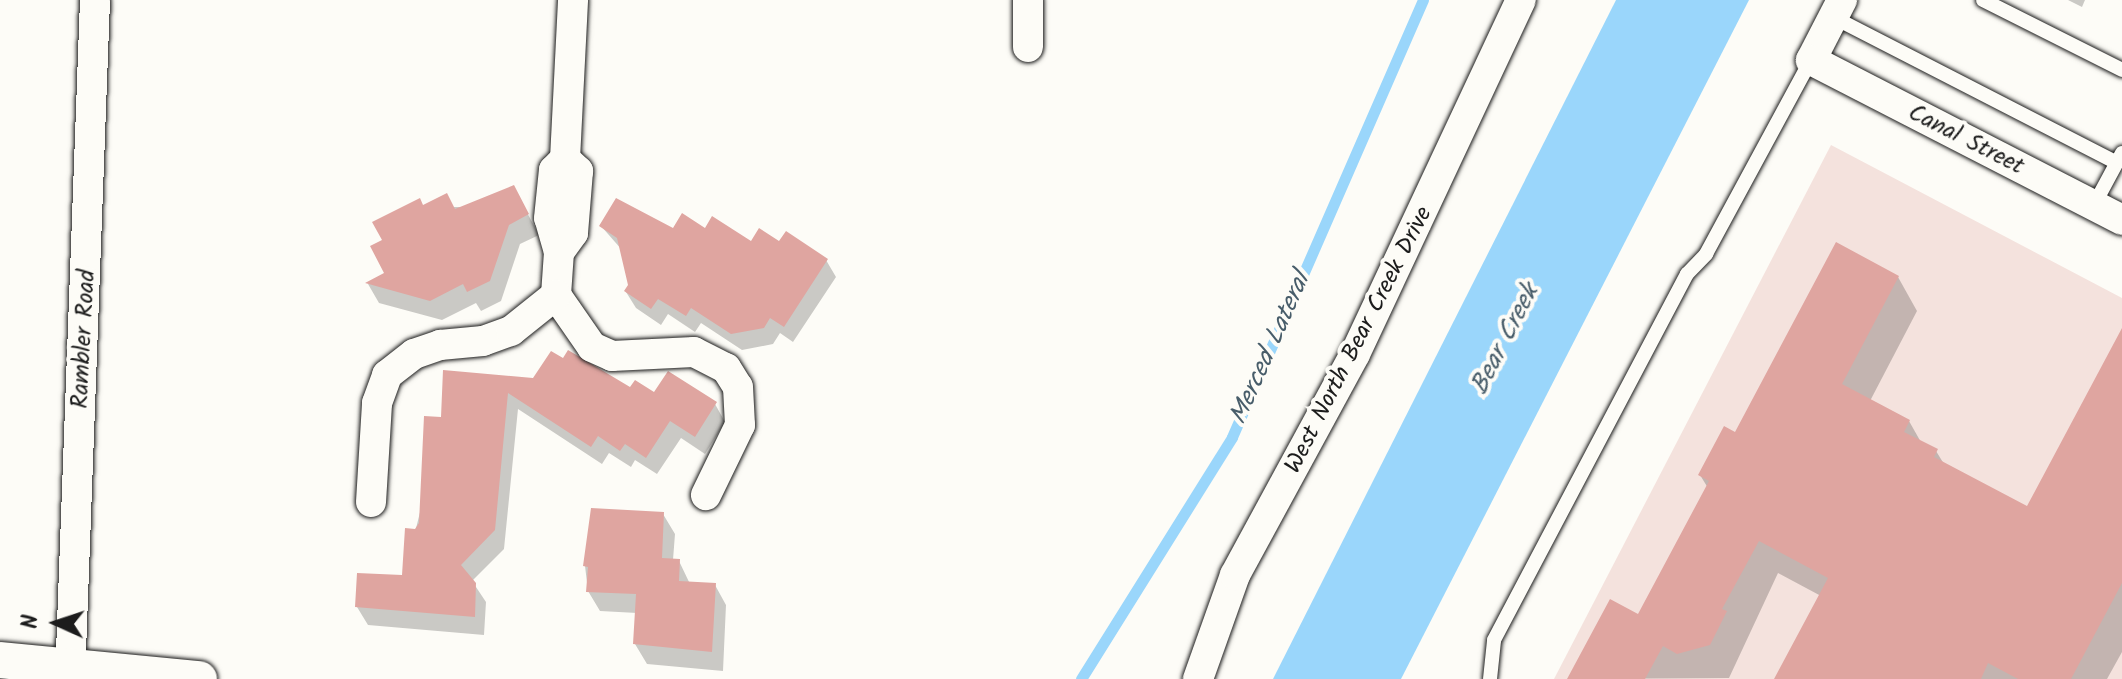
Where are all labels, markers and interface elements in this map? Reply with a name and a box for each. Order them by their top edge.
street label: Canal Street [1903,99,2029,181]
street label: West North Bear Creek Drive [1279,202,1439,478]
water label: Merced Lateral [1224,268,1318,430]
street label: Rambler Road [66,269,102,409]
water label: Bear Creek [1465,280,1547,400]
north arrow [16,583,96,663]
text: N [14,614,49,630]

